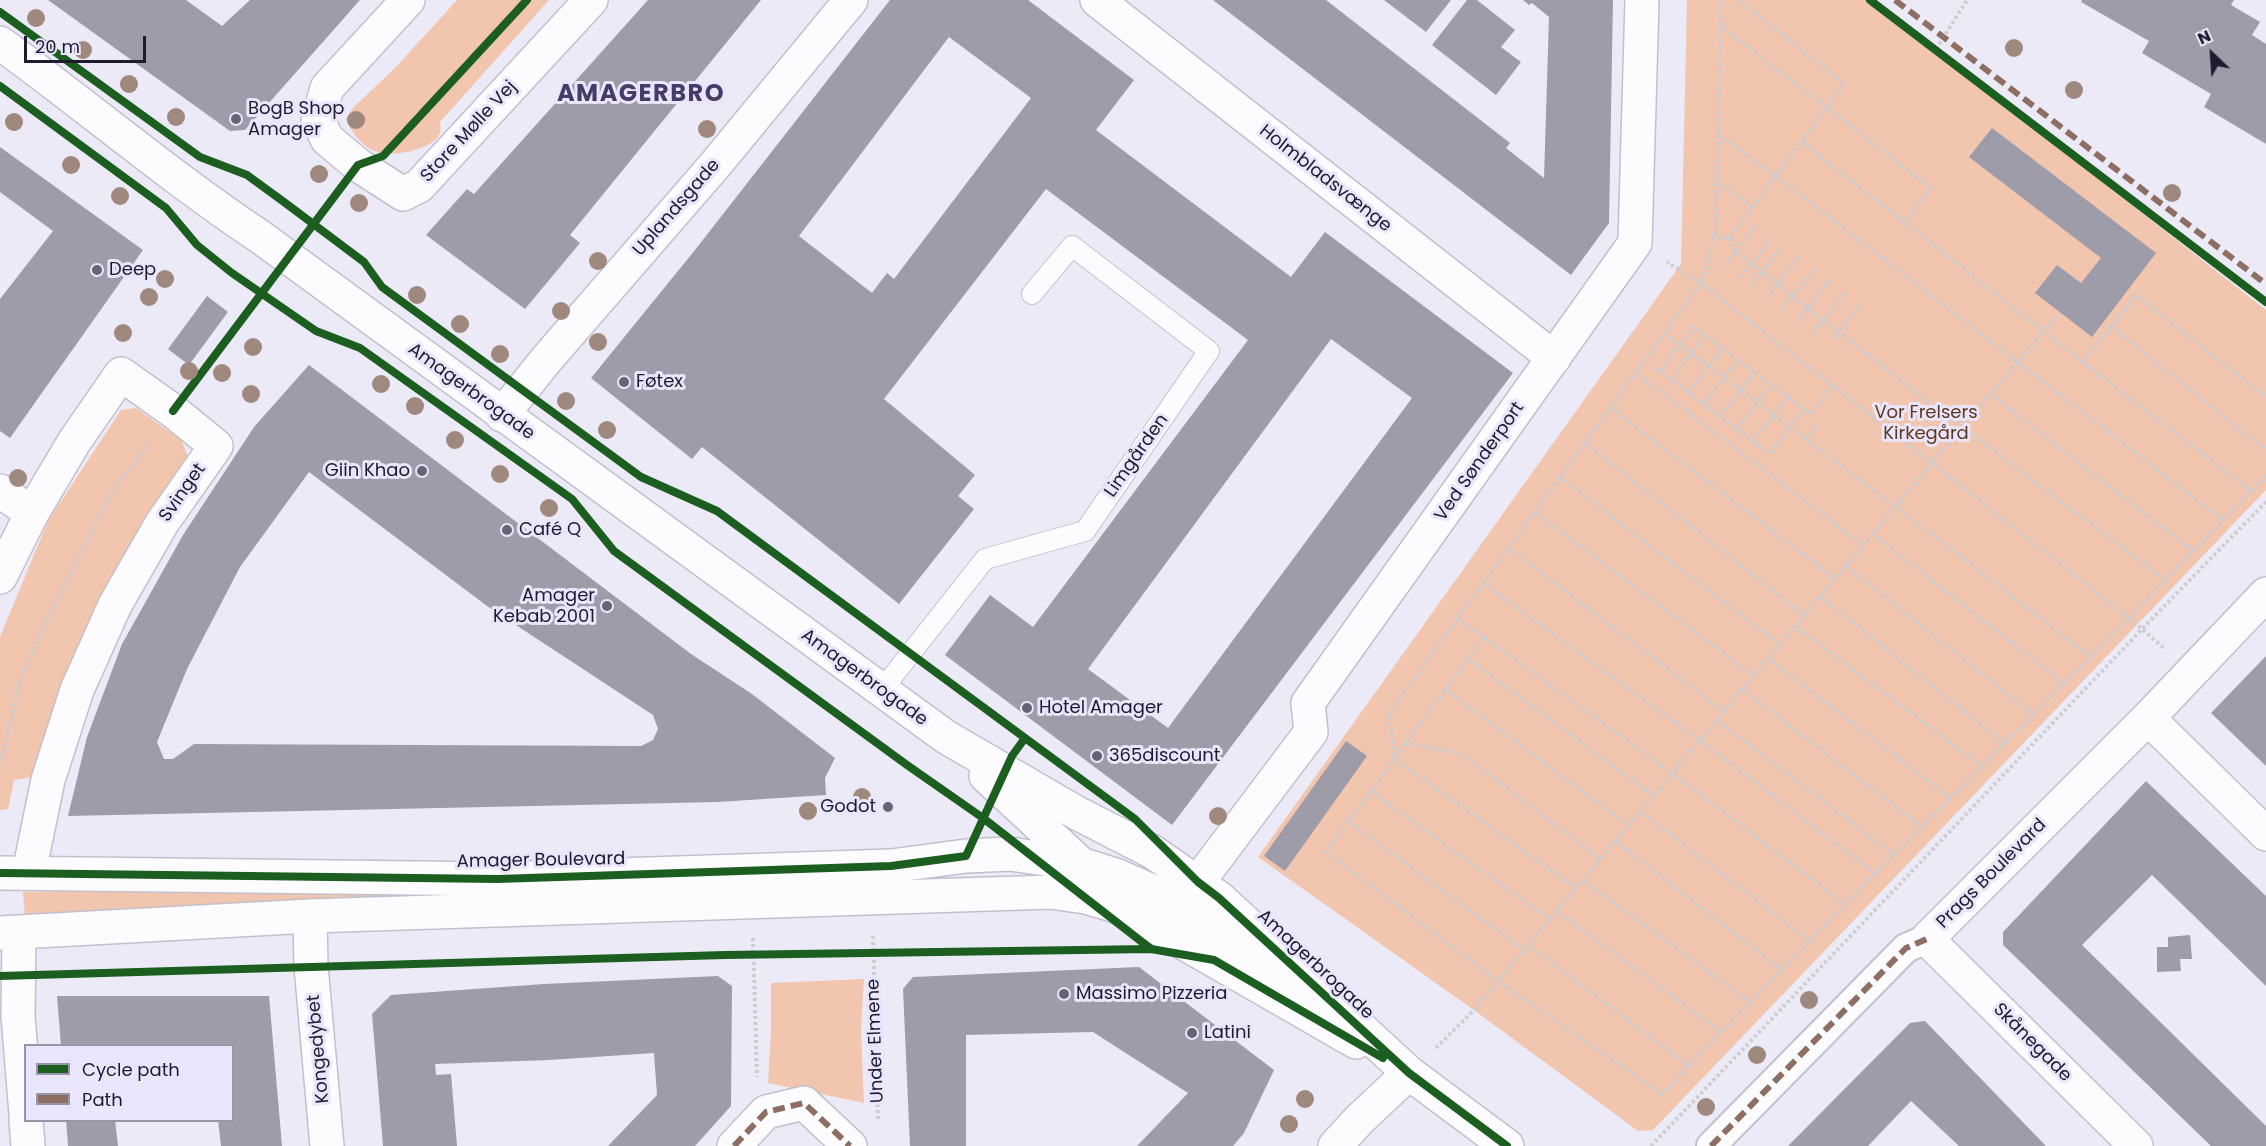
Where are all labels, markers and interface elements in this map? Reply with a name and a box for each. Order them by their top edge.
scale bar [27,24,148,62]
north arrow [2182,24,2242,84]
text: N [2194,24,2214,50]
text: 20 m [35,34,80,59]
street label: Store Mølle Vej [416,77,522,187]
district label: AMAGERBRO [557,81,725,109]
place label: BogB Shop Amager [248,98,344,140]
marker: BogB Shop Amager [229,112,243,126]
street label: Holmbladsvænge [1255,121,1395,237]
street label: Uplandsgade [629,155,725,261]
place label: Deep [109,259,156,281]
marker: Deep [90,263,104,277]
street label: Amagerbrogade [404,339,538,445]
place label: Føtex [636,371,683,393]
marker: Føtex [617,375,631,389]
street label: Ved Sønderport [1431,398,1529,526]
park label: Vor Frelsers Kirkegård [1874,402,1978,444]
street label: Limgården [1100,410,1174,502]
street label: Svinget [155,460,211,526]
place label: Giin Khao [325,460,410,482]
marker: Giin Khao [415,464,429,478]
place label: Café Q [519,519,581,541]
marker: Café Q [500,523,514,537]
place label: Amager Kebab 2001 [493,585,595,628]
marker: Amager Kebab 2001 [600,599,614,613]
street label: Amagerbrogade [797,625,931,731]
place label: Hotel Amager [1039,697,1163,719]
marker: Hotel Amager [1020,701,1034,715]
place label: 365discount [1109,745,1220,767]
marker: 365discount [1090,749,1104,763]
place label: Godot [820,796,876,818]
marker: Godot [881,800,895,814]
street label: Prags Boulevard [1933,815,2051,933]
street label: Amager Boulevard [457,849,625,873]
street label: Amagerbrogade [1252,906,1378,1024]
street label: Under Elmene [863,978,889,1104]
place label: Massimo Pizzeria [1076,983,1227,1005]
marker: Massimo Pizzeria [1057,987,1071,1001]
street label: Kongedybet [303,994,335,1104]
street label: Skånegade [1988,999,2076,1087]
place label: Latini [1204,1022,1251,1044]
marker: Latini [1185,1026,1199,1040]
legend [24,1044,234,1122]
text: Cycle path [82,1057,180,1082]
text: Path [82,1087,123,1112]

